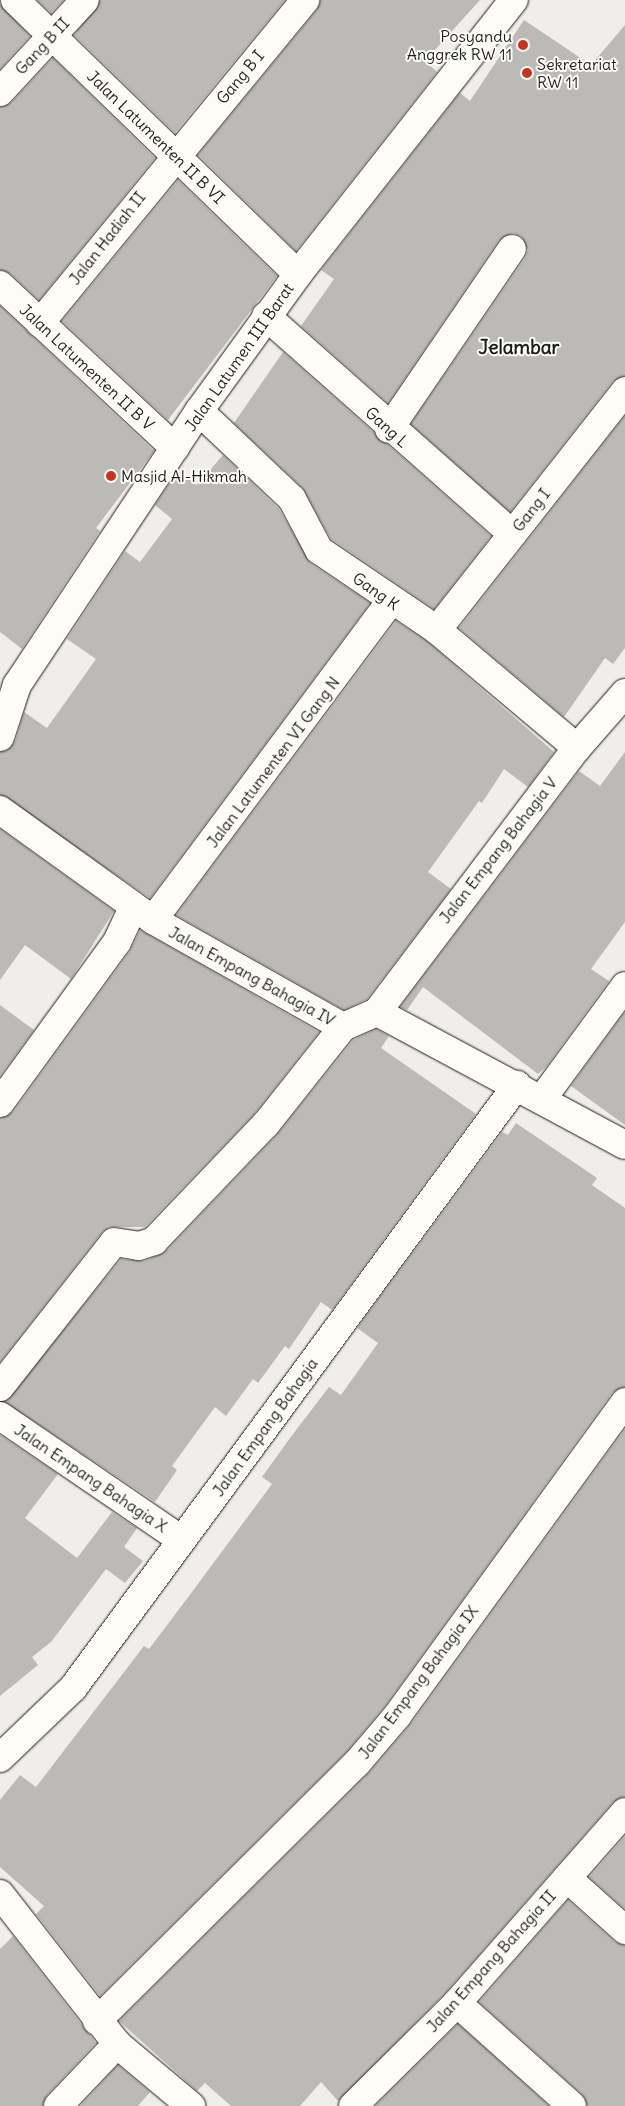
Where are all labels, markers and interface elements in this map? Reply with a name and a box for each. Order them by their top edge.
street label: Gang B II [11,14,73,78]
place label: Posyandu Anggrek RW 11 [407,26,512,64]
marker: Posyandu Anggrek RW 11 [516,38,530,52]
street label: Gang B I [212,46,268,108]
place label: Sekretariat RW 11 [537,54,617,92]
street label: Jalan Latumenten II B VI [83,66,229,208]
marker: Sekretariat RW 11 [521,67,533,79]
street label: Jalan Hadiah II [65,188,149,288]
street label: Jalan Latumen III Barat [181,279,297,435]
street label: Jalan Latumenten II B V [16,300,158,434]
district label: Jelambar [479,337,559,359]
street label: Gang L [361,403,413,451]
place label: Masjid Al-Hikmah [121,466,247,486]
marker: Masjid Al-Hikmah [105,470,117,482]
street label: Gang I [508,485,554,535]
street label: Gang K [349,568,403,614]
street label: Jalan Latumenten VI Gang N [203,673,343,851]
street label: Jalan Empang Bahagia V [435,773,561,927]
street label: Jalan Empang Bahagia IV [166,922,338,1030]
street label: Jalan Empang Bahagia [208,1354,322,1500]
street label: Jalan Empang Bahagia X [11,1420,171,1536]
street label: Jalan Empang Bahagia IX [354,1602,482,1762]
street label: Jalan Empang Bahagia II [422,1886,560,2036]

